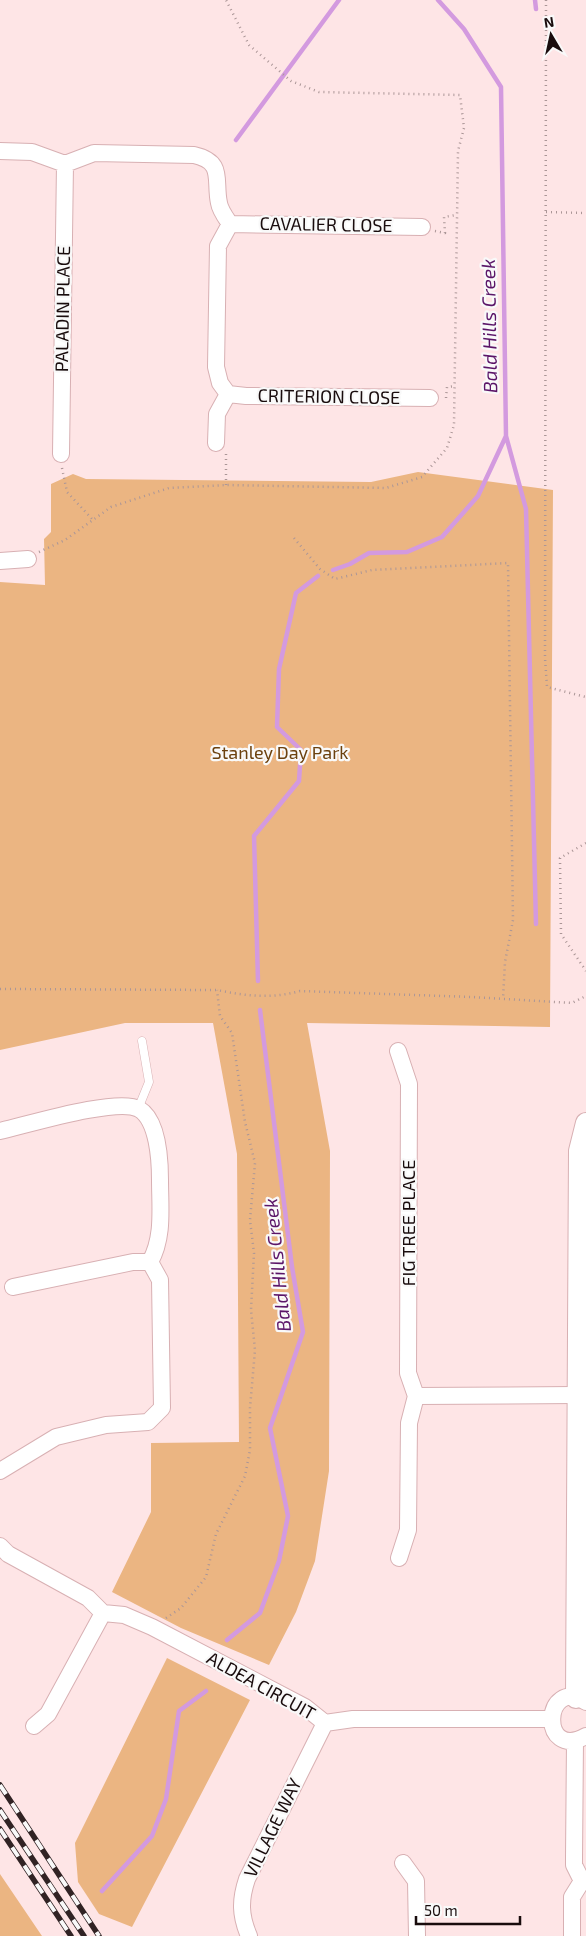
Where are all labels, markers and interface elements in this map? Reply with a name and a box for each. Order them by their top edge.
north arrow [526,10,576,60]
text: N [543,12,555,31]
street label: CAVALIER CLOSE [259,212,393,236]
street label: PALADIN PLACE [50,246,74,372]
water label: Bald Hills Creek [476,259,501,393]
street label: CRITERION CLOSE [258,384,401,408]
park label: Stanley Day Park [211,741,349,763]
street label: FIG TREE PLACE [397,1160,419,1286]
water label: Bald Hills Creek [258,1197,295,1333]
street label: ALDEA CIRCUIT [203,1646,320,1724]
street label: VILLAGE WAY [239,1774,306,1881]
scale bar [416,1894,520,1926]
text: 50 m [424,1901,458,1919]

